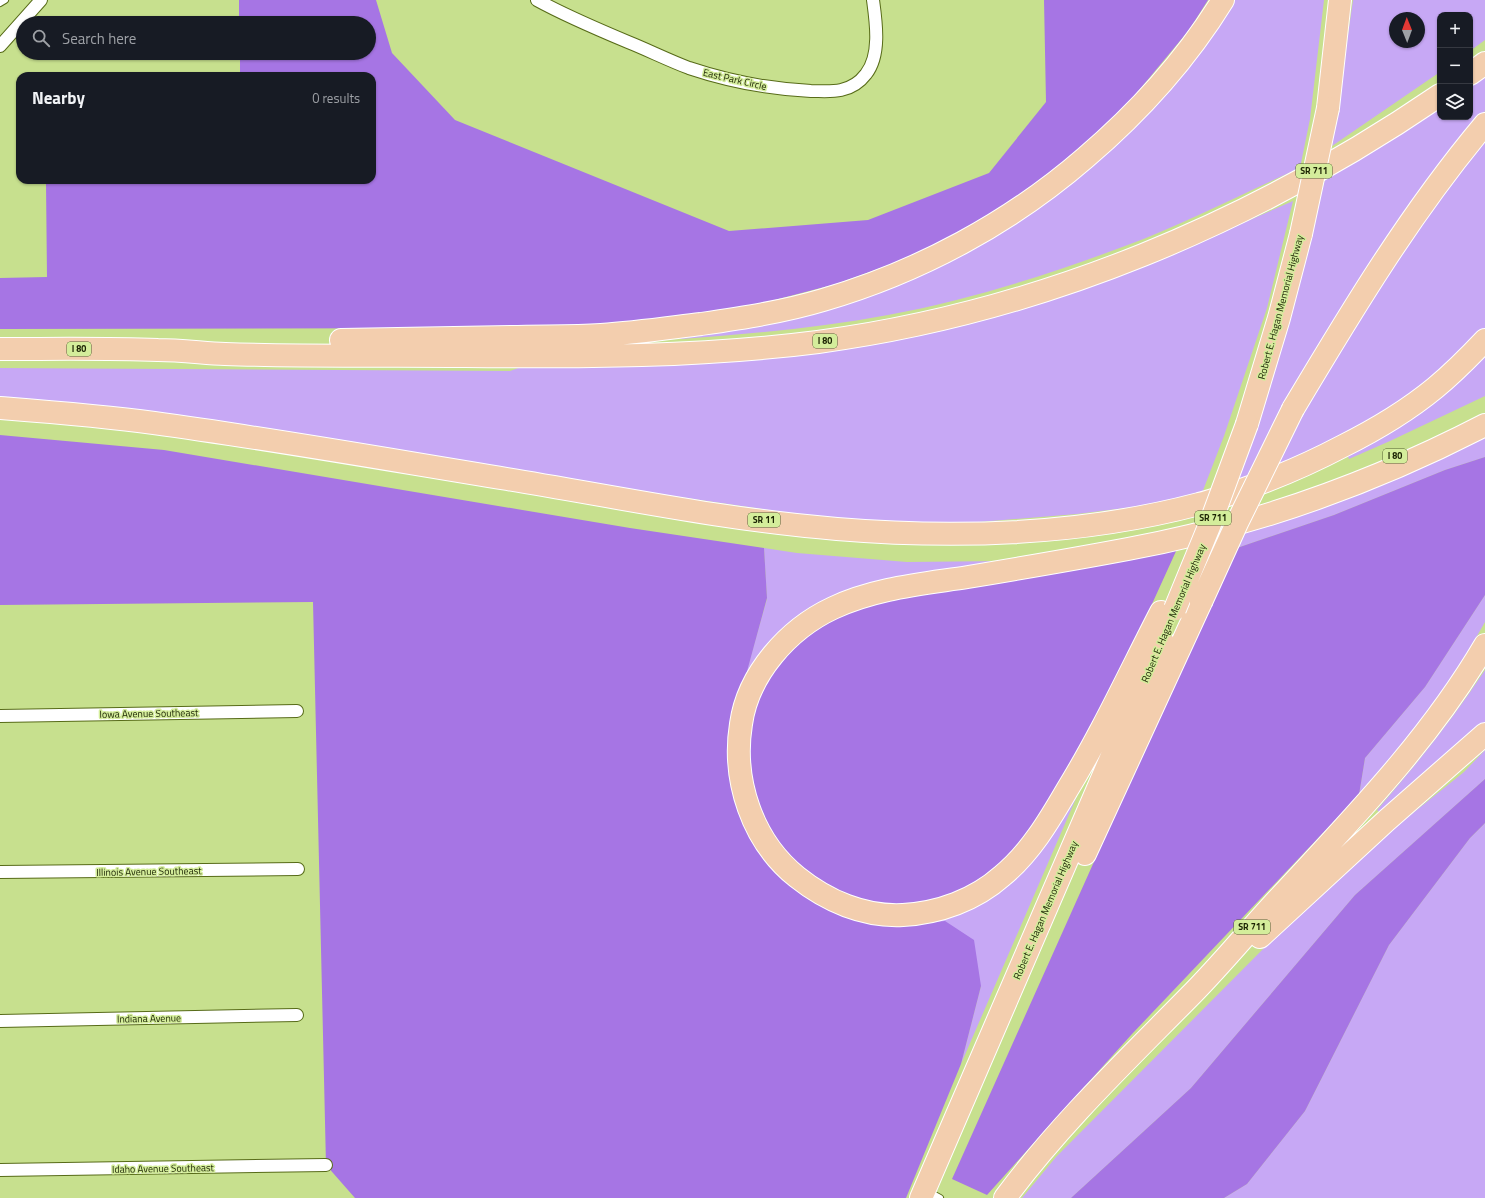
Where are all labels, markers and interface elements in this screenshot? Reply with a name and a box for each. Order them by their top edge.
north arrow [1389,12,1425,48]
map controls [1437,12,1473,120]
button: + [1437,12,1473,48]
search box [16,16,376,60]
icon: search [30,27,52,49]
text: Search here [62,27,136,50]
button: − [1437,48,1473,84]
street label: East Park Circle [702,65,768,94]
button: layers [1437,84,1473,120]
text: Nearby [32,85,85,111]
text: 0 results [312,88,360,108]
road number: SR 711 [1296,164,1332,178]
street label: Robert E. Hagan Memorial Highway [1254,233,1307,381]
road number: I 80 [813,334,837,348]
road number: I 80 [67,342,91,356]
road number: I 80 [1383,449,1407,463]
road number: SR 711 [1195,511,1231,525]
road number: SR 11 [748,513,780,527]
street label: Robert E. Hagan Memorial Highway [1137,541,1210,685]
street label: Iowa Avenue Southeast [99,705,199,722]
street label: Robert E. Hagan Memorial Highway [1009,838,1082,982]
street label: Illinois Avenue Southeast [96,863,202,880]
road number: SR 711 [1234,920,1270,934]
street label: Indiana Avenue [117,1010,181,1027]
street label: Idaho Avenue Southeast [112,1160,215,1177]

